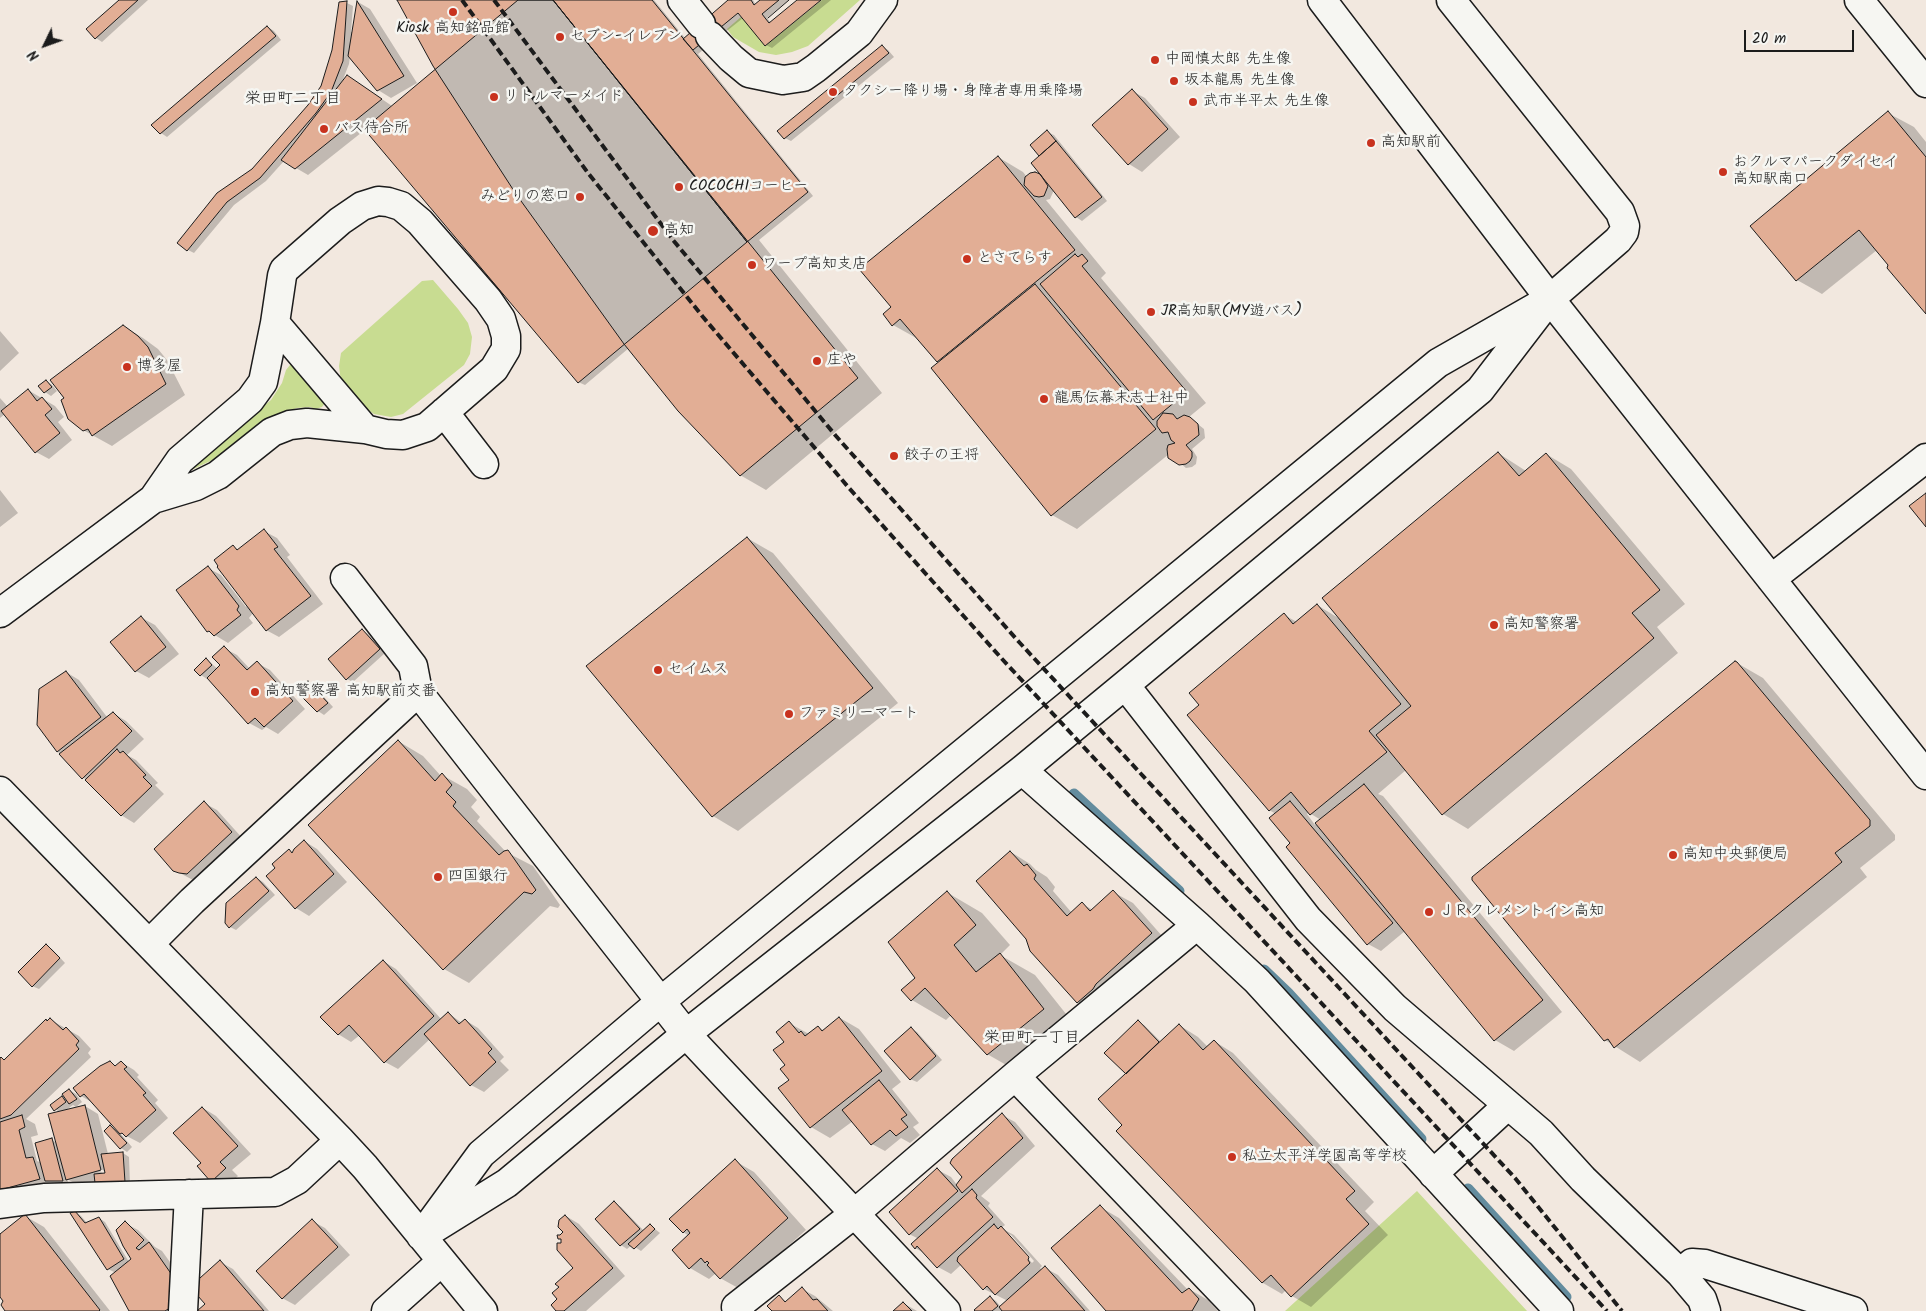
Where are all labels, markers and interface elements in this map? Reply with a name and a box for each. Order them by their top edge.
marker: Kiosk 高知銘品館 [447,6,459,18]
north arrow [20,20,70,70]
place label: Kiosk 高知銘品館 [396,20,510,38]
scale bar [1746,20,1856,52]
text: 20 m [1752,27,1786,51]
place label: セブン-イレブン [570,28,682,46]
marker: セブン-イレブン [554,31,566,43]
text: N [23,44,45,66]
place label: 中岡慎太郎 先生像 [1165,51,1291,69]
marker: 中岡慎太郎 先生像 [1149,54,1161,66]
place label: 坂本龍馬 先生像 [1184,72,1295,90]
marker: 坂本龍馬 先生像 [1168,75,1180,87]
place label: タクシー降り場・身障者専用乗降場 [843,83,1083,101]
marker: タクシー降り場・身障者専用乗降場 [827,86,839,98]
place label: リトルマーメイド [504,88,624,106]
district label: 栄田町二丁目 [245,90,341,110]
marker: リトルマーメイド [488,91,500,103]
place label: 武市半平太 先生像 [1203,93,1329,111]
marker: 武市半平太 先生像 [1187,96,1199,108]
place label: バス待合所 [334,120,409,138]
marker: バス待合所 [318,123,330,135]
place label: 高知駅前 [1381,134,1441,152]
marker: 高知駅前 [1365,137,1377,149]
place label: おクルマパークダイセイ 高知駅南口 [1733,154,1898,189]
marker: おクルマパークダイセイ 高知駅南口 [1717,166,1729,178]
place label: COCOCHIコーヒー [689,178,808,196]
marker: COCOCHIコーヒー [673,181,685,193]
place label: みどりの窓口 [480,188,570,206]
marker: みどりの窓口 [574,191,586,203]
place label: 高知 [664,222,694,240]
marker: 高知 [646,224,660,238]
place label: とさてらす [977,250,1052,268]
marker: とさてらす [961,253,973,265]
place label: ワープ高知支店 [762,256,867,274]
marker: ワープ高知支店 [746,259,758,271]
place label: JR高知駅(MY遊バス) [1161,303,1302,321]
marker: JR高知駅(MY遊バス) [1145,306,1157,318]
place label: 庄や [827,352,857,370]
marker: 庄や [811,355,823,367]
place label: 博多屋 [137,358,182,376]
marker: 博多屋 [121,361,133,373]
place label: 龍馬伝幕末志士社中 [1054,390,1189,408]
marker: 龍馬伝幕末志士社中 [1038,393,1050,405]
place label: 餃子の王将 [904,447,979,465]
marker: 餃子の王将 [888,450,900,462]
place label: 高知警察署 [1504,616,1579,634]
marker: 高知警察署 [1488,619,1500,631]
place label: セイムス [668,661,728,679]
marker: セイムス [652,664,664,676]
place label: 高知警察署 高知駅前交番 [265,683,436,701]
marker: 高知警察署 高知駅前交番 [249,686,261,698]
place label: ファミリーマート [799,705,919,723]
marker: ファミリーマート [783,708,795,720]
place label: 高知中央郵便局 [1683,846,1788,864]
marker: 高知中央郵便局 [1667,849,1679,861]
place label: 四国銀行 [448,868,508,886]
marker: 四国銀行 [432,871,444,883]
place label: ＪＲクレメントイン高知 [1439,903,1604,921]
marker: ＪＲクレメントイン高知 [1423,906,1435,918]
district label: 栄田町一丁目 [984,1029,1080,1049]
place label: 私立太平洋学園高等学校 [1242,1148,1407,1166]
marker: 私立太平洋学園高等学校 [1226,1151,1238,1163]

